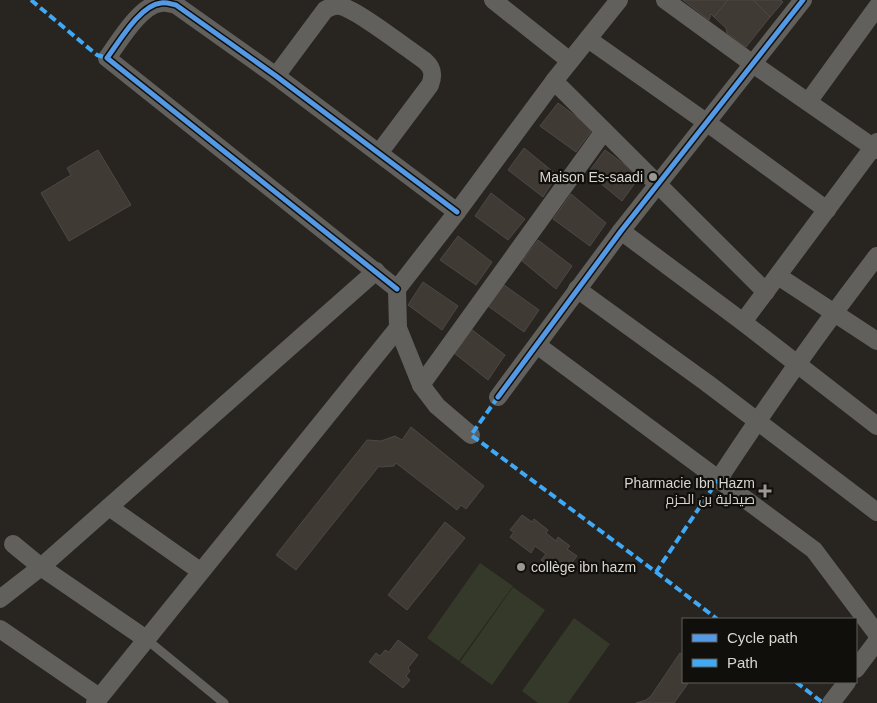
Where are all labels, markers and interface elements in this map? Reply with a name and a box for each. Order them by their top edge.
place label: Maison Es-saadi [540,169,643,185]
marker: Maison Es-saadi [647,171,659,183]
place label: Pharmacie Ibn Hazm صيدلية بن الحزم [624,475,755,509]
marker: Pharmacie Ibn Hazm صيدلية بن الحزم [759,485,771,497]
place label: collège ibn hazm [531,559,636,575]
marker: collège ibn hazm [515,561,527,573]
legend [682,618,857,683]
text: Cycle path [727,629,798,646]
text: Path [727,654,758,671]

